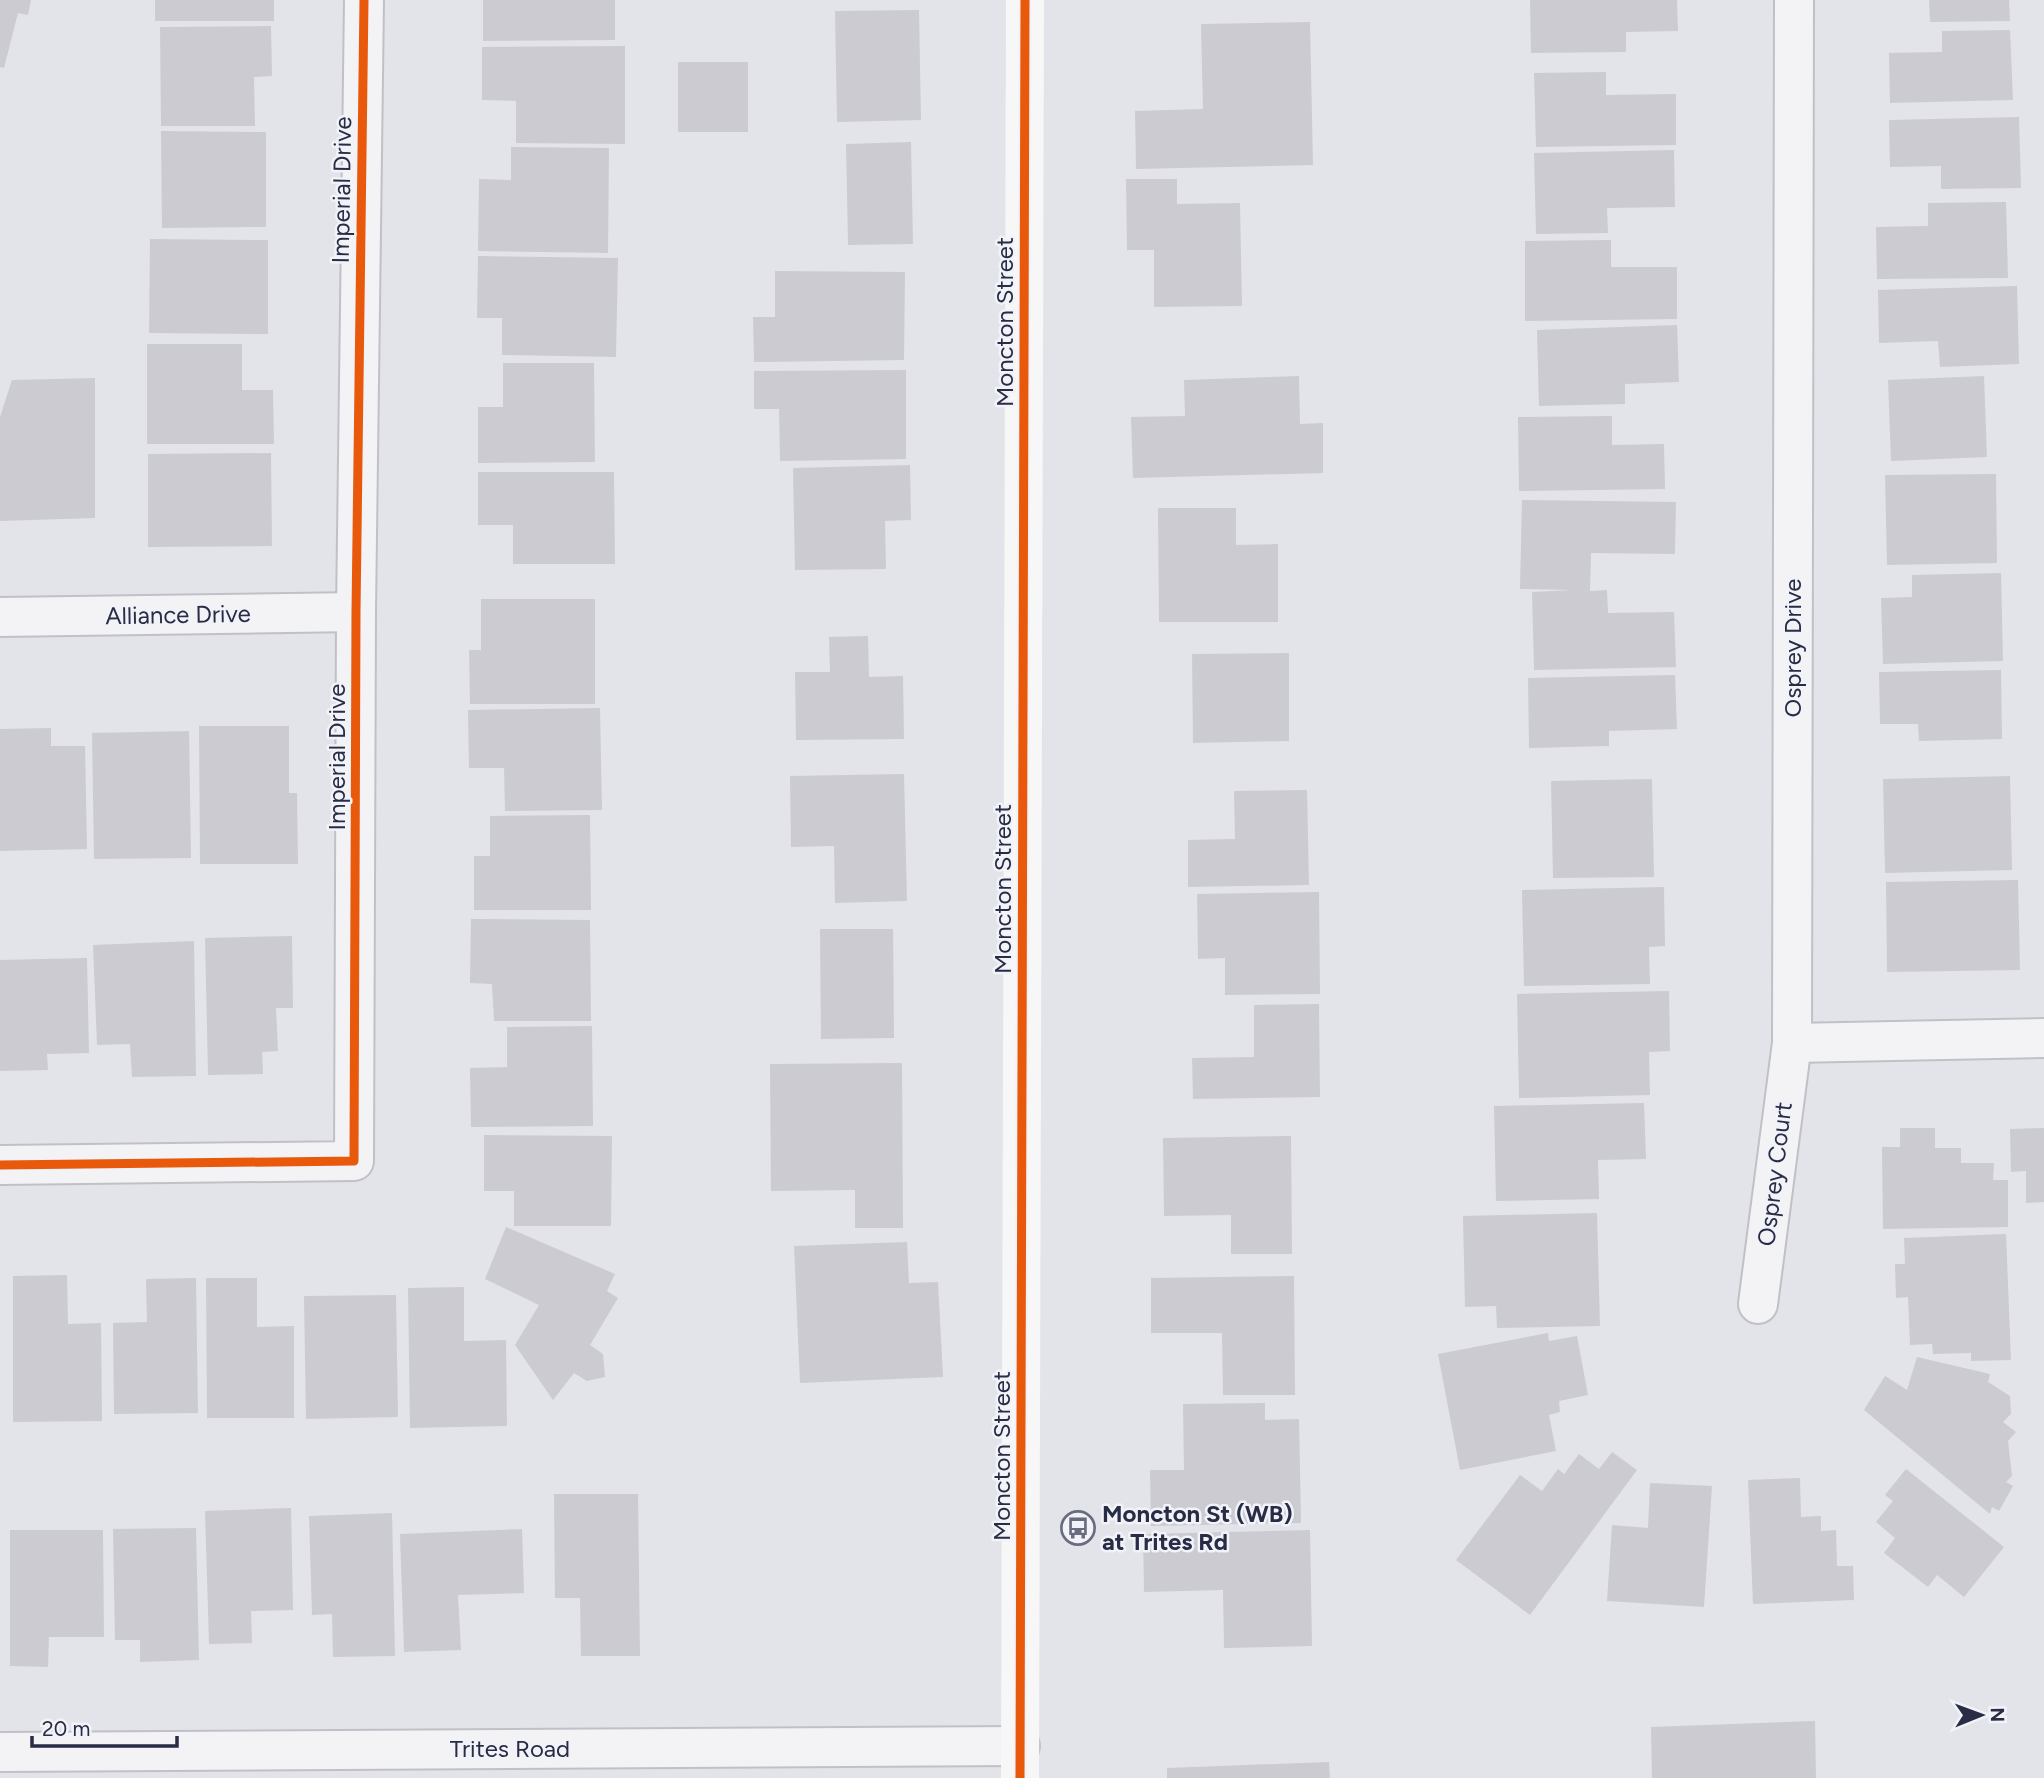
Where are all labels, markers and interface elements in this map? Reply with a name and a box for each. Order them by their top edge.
street label: Imperial Drive [326,116,357,264]
street label: Moncton Street [990,237,1019,407]
street label: Osprey Drive [1778,579,1807,717]
street label: Alliance Drive [105,599,251,630]
street label: Imperial Drive [322,684,351,830]
street label: Moncton Street [988,804,1017,974]
street label: Osprey Court [1751,1100,1798,1248]
street label: Moncton Street [987,1371,1016,1541]
place label: Moncton St (WB) at Trites Rd [1102,1499,1293,1556]
bus stop icon: Moncton St (WB) at Trites Rd [1059,1509,1097,1547]
north arrow [1946,1680,2016,1750]
scale bar [32,1704,177,1748]
text: N [1986,1707,2009,1722]
text: 20 m [42,1716,90,1741]
street label: Trites Road [450,1734,570,1763]

